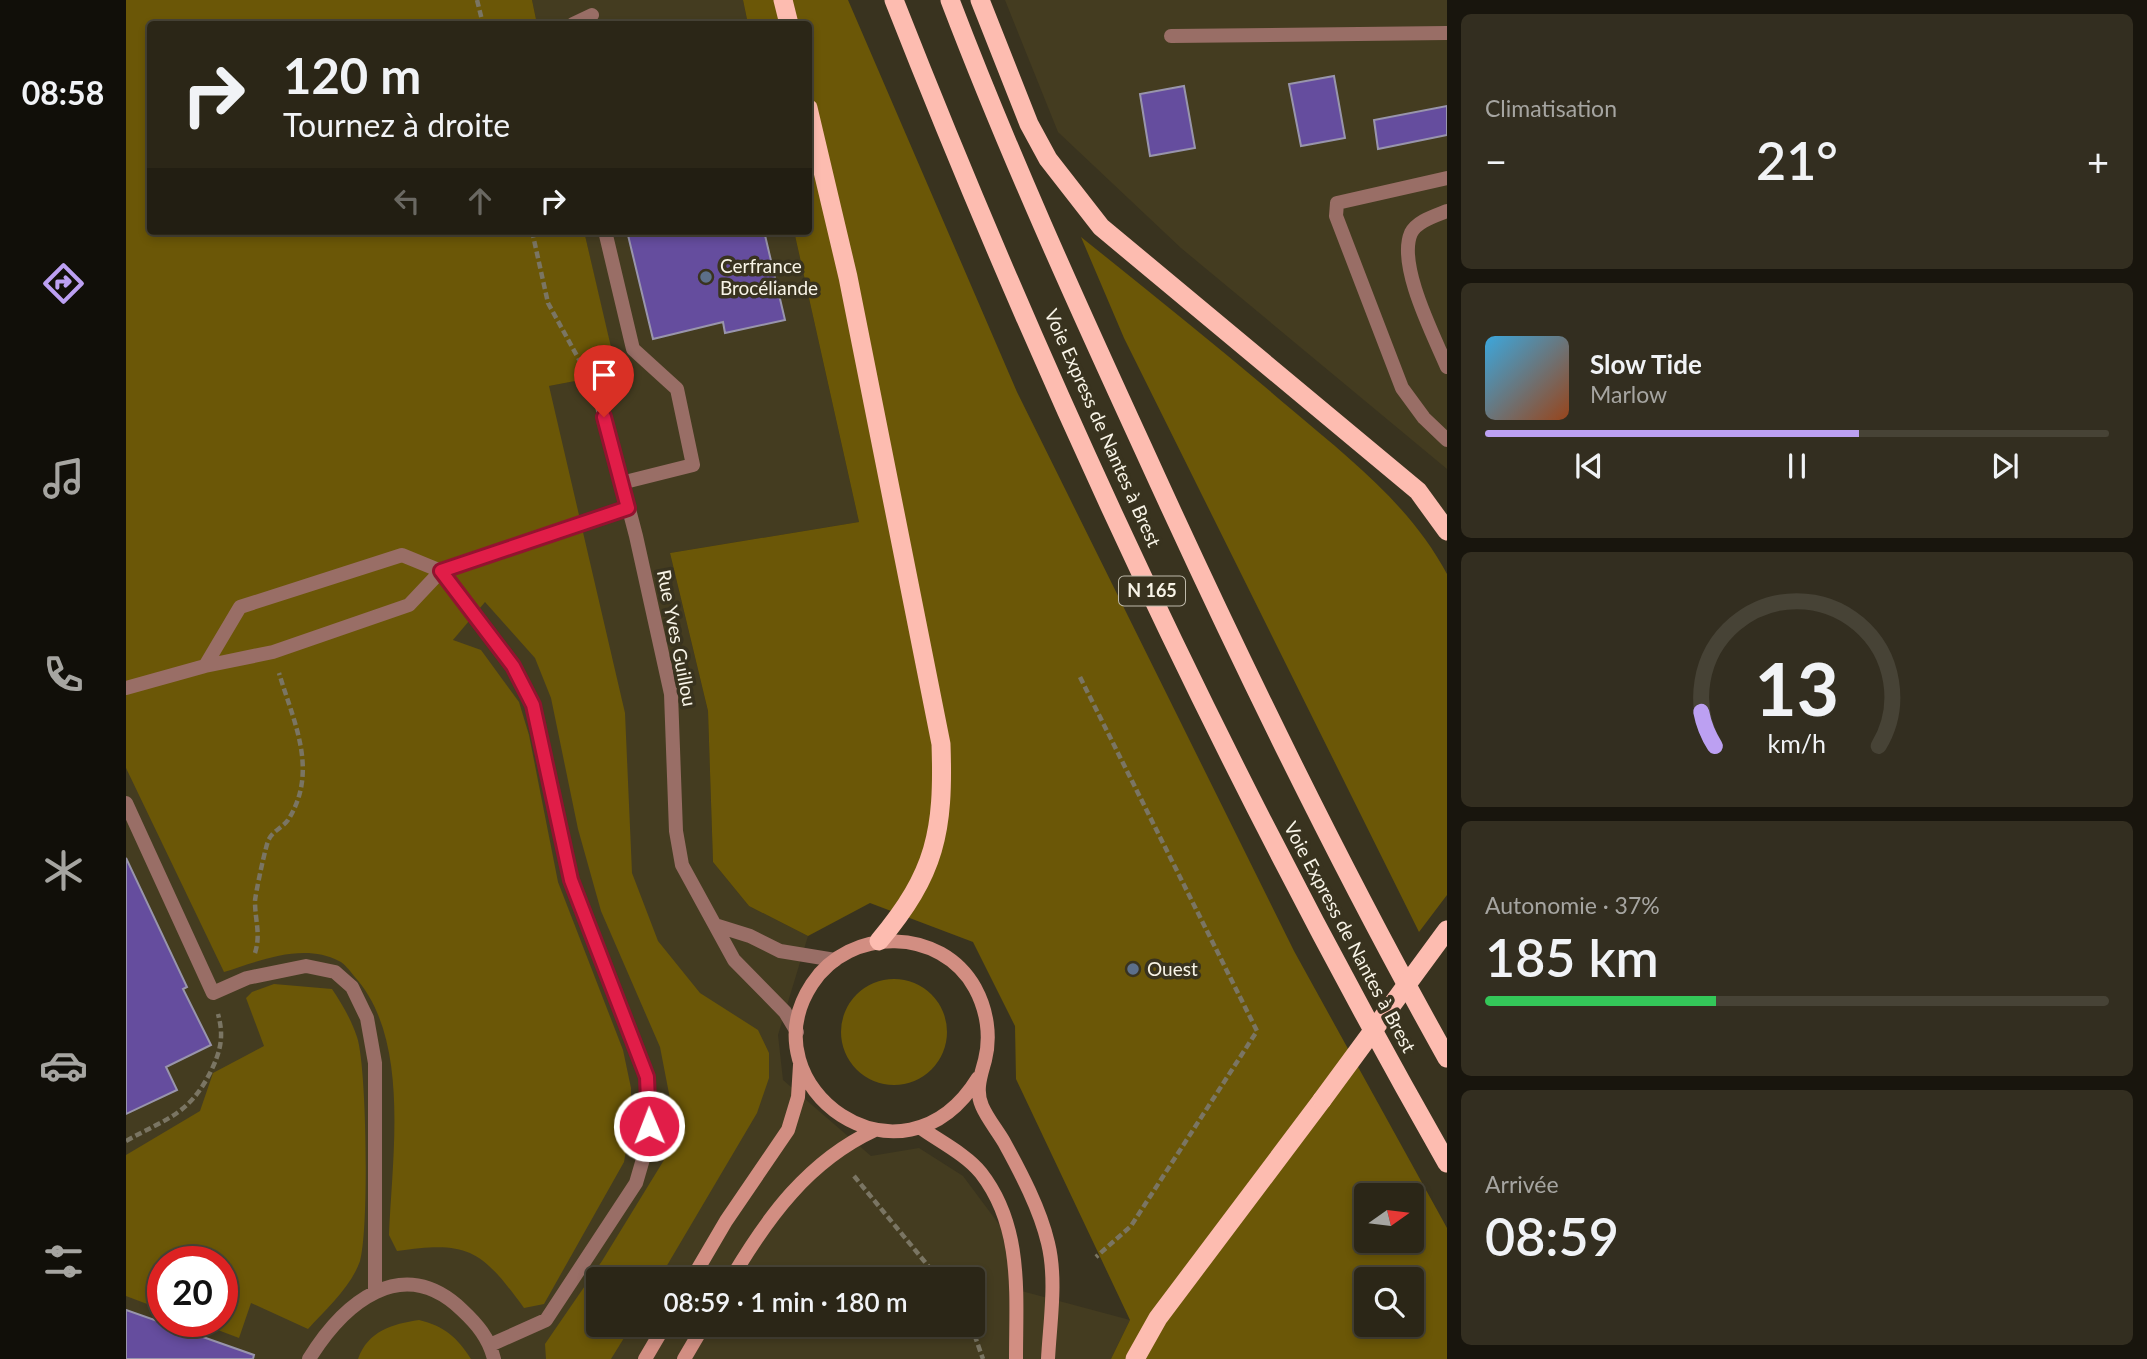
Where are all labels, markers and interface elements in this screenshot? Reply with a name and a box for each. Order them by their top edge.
text: 120 m [283,46,421,104]
icon: right [168,49,259,140]
text: 08:58 [22,73,104,112]
text: Climatisation [1485,94,1617,122]
text: Tournez à droite [283,105,510,144]
text: 21° [1756,129,1838,191]
text: − [1485,138,1507,184]
text: + [2087,138,2109,184]
icon: left [388,182,426,220]
icon: ahead [461,182,499,220]
icon: right [534,182,572,220]
place label: Cerfrance Brocéliande [720,254,818,299]
icon: directions [39,259,88,308]
marker: Cerfrance Brocéliande [698,269,714,285]
street label: Voie Express de Nantes à Brest [1040,305,1167,551]
pin [574,345,634,417]
text: Slow Tide [1590,348,1702,380]
icon: arrive [585,356,623,394]
text: Marlow [1590,380,1667,408]
icon: previous [1570,447,1608,485]
icon: pause [1778,447,1816,485]
icon: next [1986,447,2024,485]
icon: music [39,454,88,503]
street label: Rue Yves Guillou [653,568,702,708]
road number: N 165 [1119,576,1185,606]
text: 13 [1755,644,1839,732]
icon: phone [39,650,88,699]
text: km/h [1768,727,1826,757]
street label: Voie Express de Nantes à Brest [1280,817,1421,1056]
icon: climate [39,846,88,895]
text: Autonomie · 37% [1485,891,1660,919]
text: 185 km [1485,926,1659,988]
place label: Ouest [1147,957,1198,980]
marker: Ouest [1125,961,1141,977]
icon: car [39,1041,88,1090]
position arrow [612,1089,686,1163]
text: Arrivée [1485,1170,1559,1198]
north arrow [1354,1183,1424,1253]
map controls [1354,1183,1424,1337]
text: 08:59 [1485,1205,1619,1267]
icon: filters [39,1237,88,1286]
speed limit sign: 20 [147,1246,238,1337]
button: search [1354,1267,1424,1337]
text: 08:59 · 1 min · 180 m [663,1286,908,1318]

